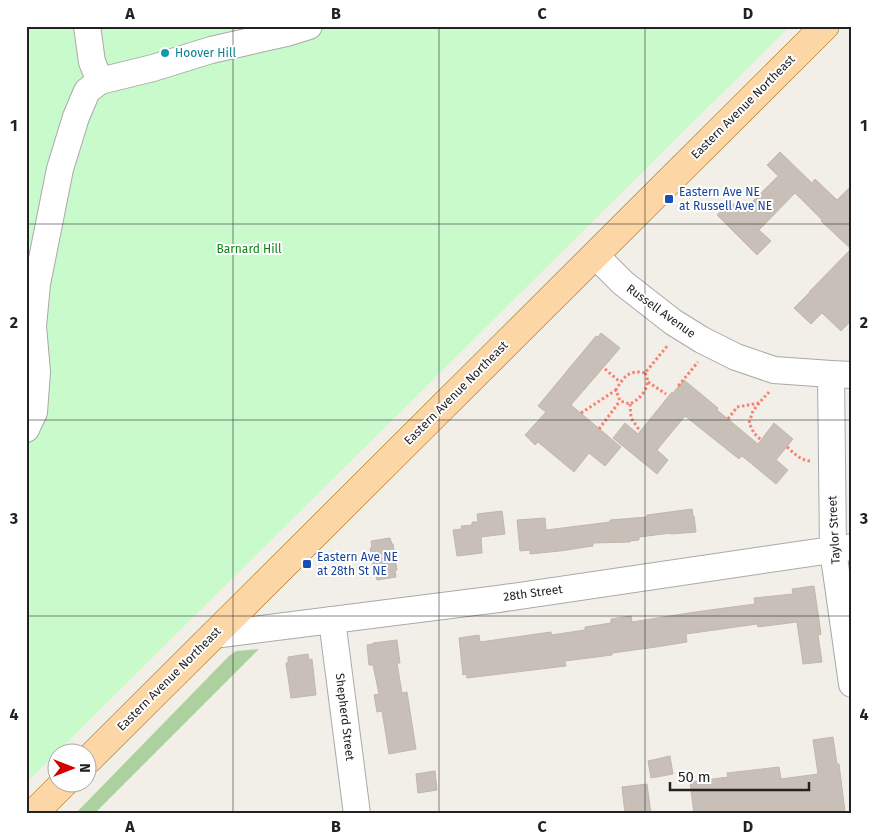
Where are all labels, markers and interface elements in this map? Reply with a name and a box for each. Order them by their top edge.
text: A [124,4,135,23]
text: B [331,4,341,23]
text: C [537,4,547,23]
text: D [743,4,753,23]
place label: Hoover Hill [175,46,236,60]
marker: Hoover Hill [159,47,171,59]
street label: Eastern Avenue Northeast [688,52,798,162]
text: 1 [10,116,18,135]
text: 1 [860,116,868,135]
place label: Eastern Ave NE at Russell Ave NE [679,185,772,213]
marker: Eastern Ave NE at Russell Ave NE [663,193,675,205]
park label: Barnard Hill [216,242,282,256]
street label: Russell Avenue [624,281,698,341]
text: 2 [10,313,18,332]
text: 2 [860,313,868,332]
street label: Eastern Avenue Northeast [401,338,511,448]
street label: Taylor Street [825,495,843,565]
text: 3 [9,509,18,528]
text: 3 [859,509,868,528]
place label: Eastern Ave NE at 28th St NE [317,550,398,578]
marker: Eastern Ave NE at 28th St NE [301,558,313,570]
street label: 28th Street [502,582,564,604]
street label: Eastern Avenue Northeast [114,624,224,734]
street label: Shepherd Street [333,672,357,762]
text: 4 [9,705,19,724]
text: 4 [859,705,869,724]
north arrow [48,742,98,792]
scale bar [670,760,809,792]
text: N [76,763,93,773]
text: 50 m [678,768,711,786]
text: A [124,817,135,836]
text: B [331,817,341,836]
text: C [537,817,547,836]
text: D [743,817,753,836]

